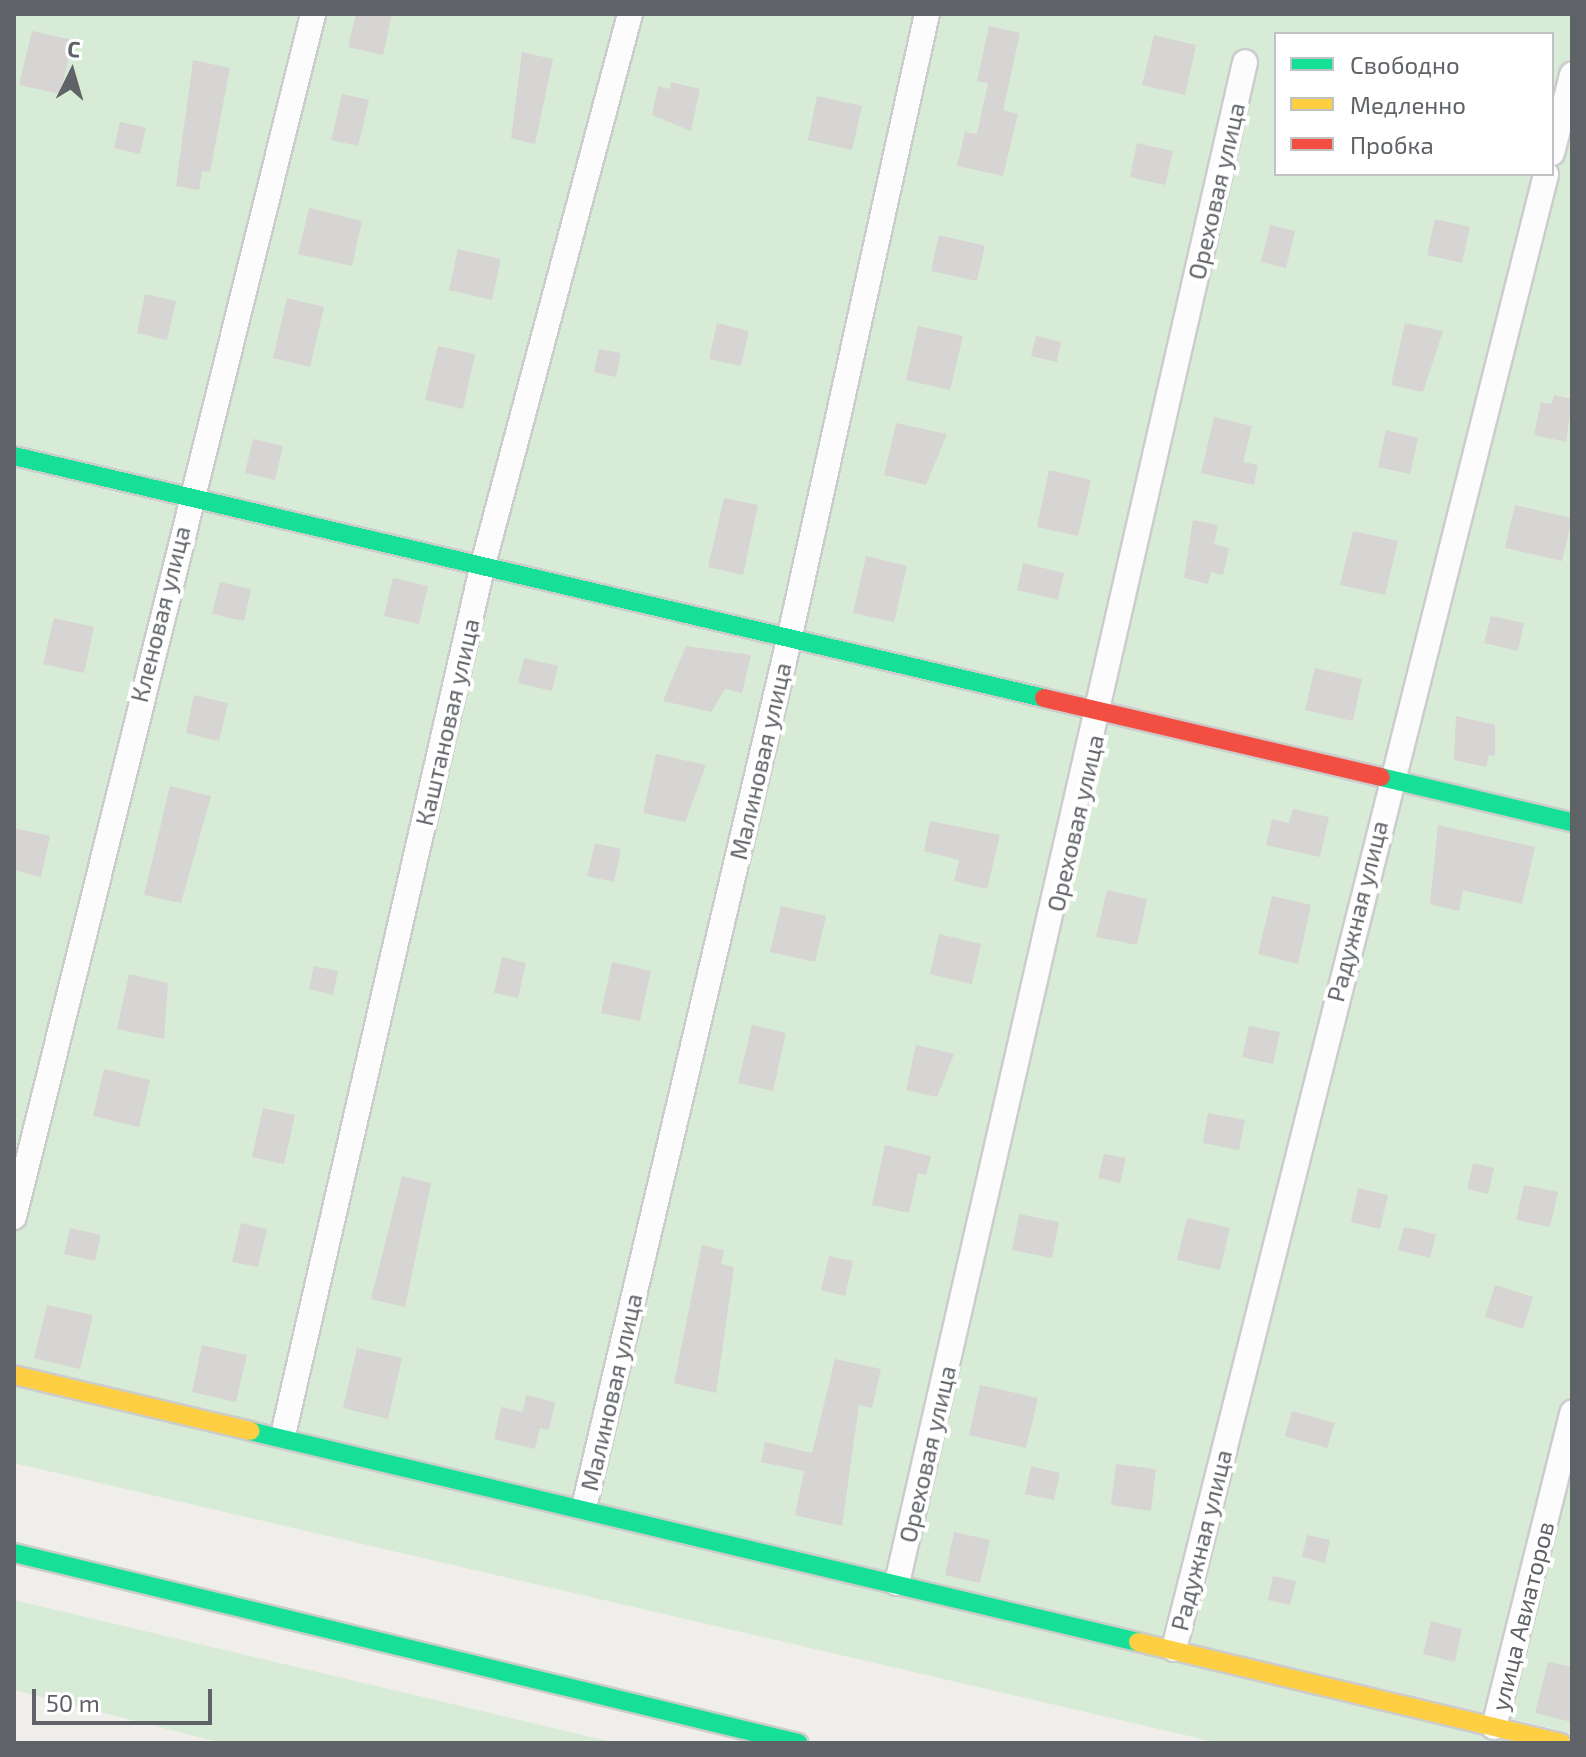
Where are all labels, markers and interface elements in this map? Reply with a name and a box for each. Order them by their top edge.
north arrow [32,32,112,112]
legend [1274,32,1554,176]
text: С [67,35,82,62]
text: Свободно [1350,50,1460,79]
text: Медленно [1350,90,1466,119]
street label: Ореховая улица [1182,100,1250,282]
text: Пробка [1350,130,1434,159]
street label: Кленовая улица [124,523,196,705]
street label: Каштановая улица [409,616,485,828]
street label: Малиновая улица [723,660,797,862]
street label: Ореховая улица [1041,732,1109,914]
street label: Радужная улица [1321,817,1393,1005]
street label: Малиновая улица [574,1291,648,1493]
street label: Ореховая улица [893,1363,961,1545]
street label: Радужная улица [1165,1446,1237,1634]
street label: улица Авиаторов [1485,1518,1559,1714]
scale bar [36,1673,216,1723]
text: 50 m [46,1688,100,1717]

